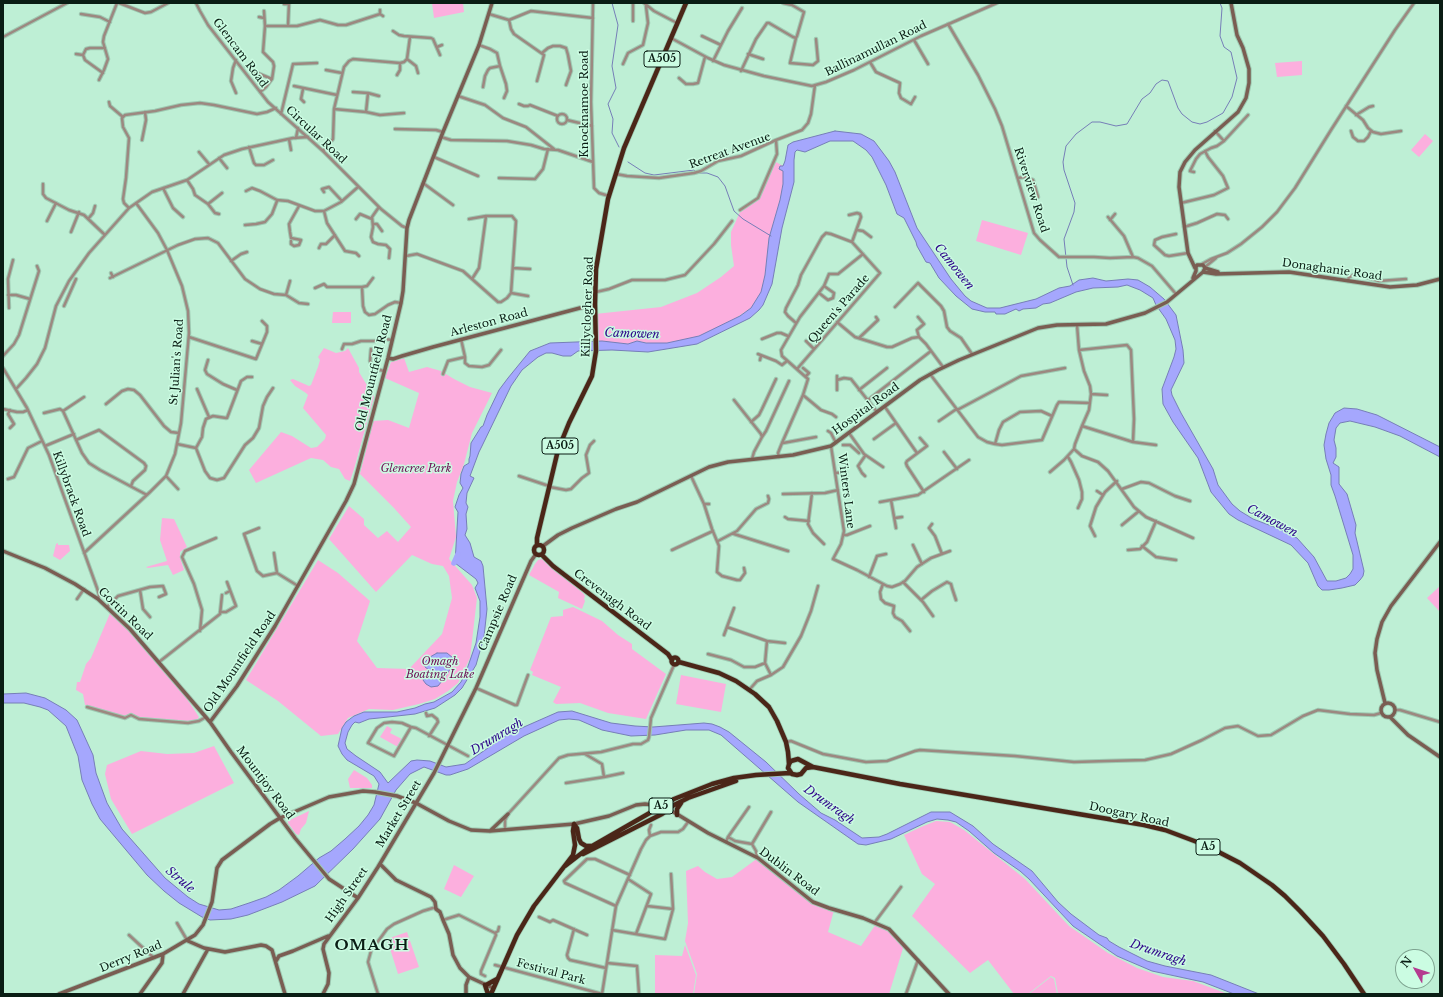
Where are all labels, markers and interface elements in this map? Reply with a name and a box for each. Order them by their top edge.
street label: Glencam Road [210,16,270,90]
street label: Ballinamullan Road [823,19,929,79]
street label: Knocknamoe Road [578,50,592,158]
road number: A505 [644,51,680,67]
street label: Circular Road [283,103,349,167]
street label: Retreat Avenue [687,130,773,172]
street label: Riverview Road [1011,146,1051,234]
water label: Camowen [931,241,977,293]
street label: Killyclogher Road [580,256,596,358]
street label: Donaghanie Road [1281,256,1383,284]
street label: Queen's Parade [806,272,872,346]
street label: Arleston Road [449,306,529,340]
street label: Old Mountfield Road [353,314,395,432]
street label: St Julian's Road [167,319,187,405]
water label: Camowen [604,326,660,342]
street label: Hospital Road [830,380,902,438]
road number: A505 [542,438,578,454]
street label: Killybrack Road [49,449,93,539]
street label: Winters Lane [835,452,857,530]
park label: Glencree Park [380,462,452,476]
water label: Camowen [1244,502,1300,540]
street label: Crevenagh Road [571,567,653,633]
street label: Campsie Road [476,573,520,653]
street label: Gortin Road [95,585,155,643]
street label: Old Mountfield Road [201,609,279,715]
park label: Omagh Boating Lake [406,655,474,681]
water label: Drumragh [468,716,526,758]
street label: Mountjoy Road [233,744,297,822]
street label: Market Street [374,778,424,850]
water label: Drumragh [801,782,857,828]
road number: A5 [649,798,673,814]
street label: Doogary Road [1088,800,1170,830]
road number: A5 [1196,839,1220,855]
street label: Dublin Road [756,845,822,899]
water label: Strule [163,864,197,896]
street label: High Street [323,865,371,925]
district label: OMAGH [334,937,410,955]
water label: Drumragh [1128,937,1188,969]
street label: Derry Road [98,939,164,975]
north arrow [1395,949,1435,989]
text: N [1398,954,1415,971]
street label: Festival Park [515,956,587,988]

